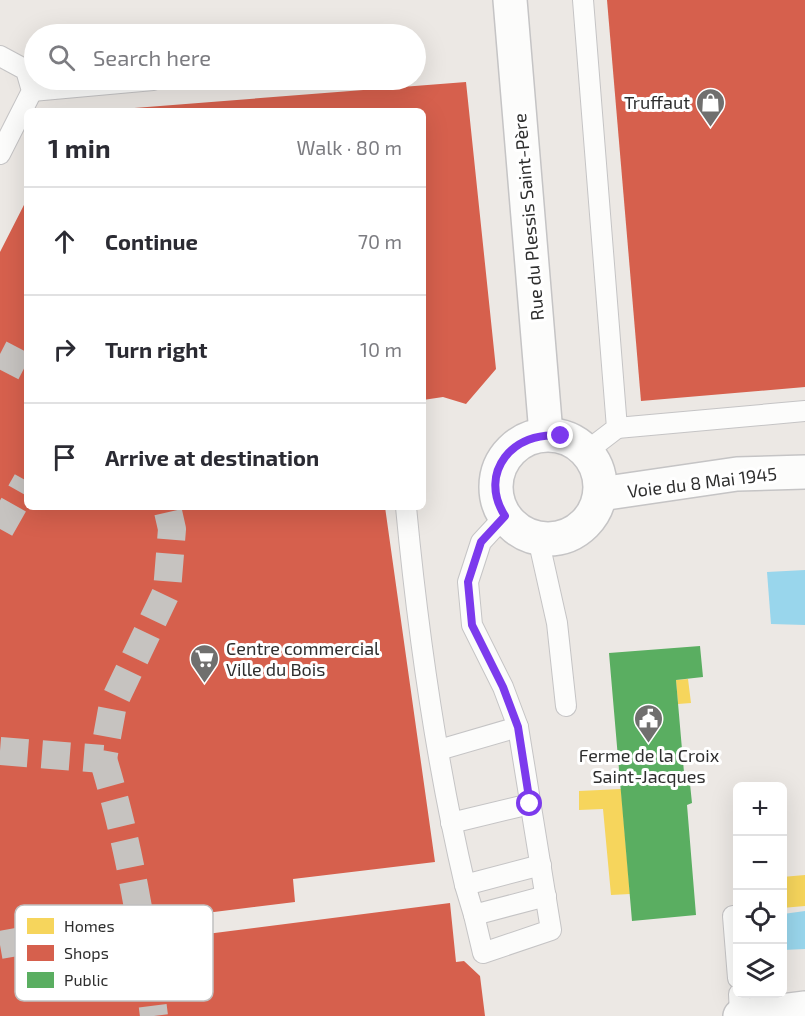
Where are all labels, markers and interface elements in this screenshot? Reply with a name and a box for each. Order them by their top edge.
search box [24,24,426,90]
icon: search [45,41,78,74]
text: Search here [93,44,211,70]
shop icon: Truffaut [695,86,727,128]
place label: Truffaut [624,91,690,113]
street label: Rue du Plessis Saint-Père [508,113,548,321]
text: 1 min [48,132,111,163]
text: Walk · 80 m [297,135,402,159]
icon: ahead [48,225,81,258]
text: Continue [105,228,198,254]
text: 70 m [358,229,402,253]
icon: right [48,333,81,366]
text: Turn right [105,336,207,362]
text: 10 m [360,337,402,361]
route end [547,422,573,448]
icon: arrive [48,441,81,474]
text: Arrive at destination [105,444,319,470]
street label: Voie du 8 Mai 1945 [626,462,778,502]
place label: Centre commercial Ville du Bois [226,637,380,680]
supermarket icon: Centre commercial Ville du Bois [189,642,221,684]
public building icon: Ferme de la Croix Saint-Jacques [633,702,665,744]
place label: Ferme de la Croix Saint-Jacques [579,744,720,787]
map controls [733,782,787,998]
button: + [733,782,787,836]
route start [516,790,542,816]
button: − [733,836,787,890]
button: locate [733,890,787,944]
legend [15,905,213,1001]
text: Homes [64,916,115,935]
text: Shops [64,943,109,962]
button: layers [733,944,787,998]
text: Public [64,970,108,989]

